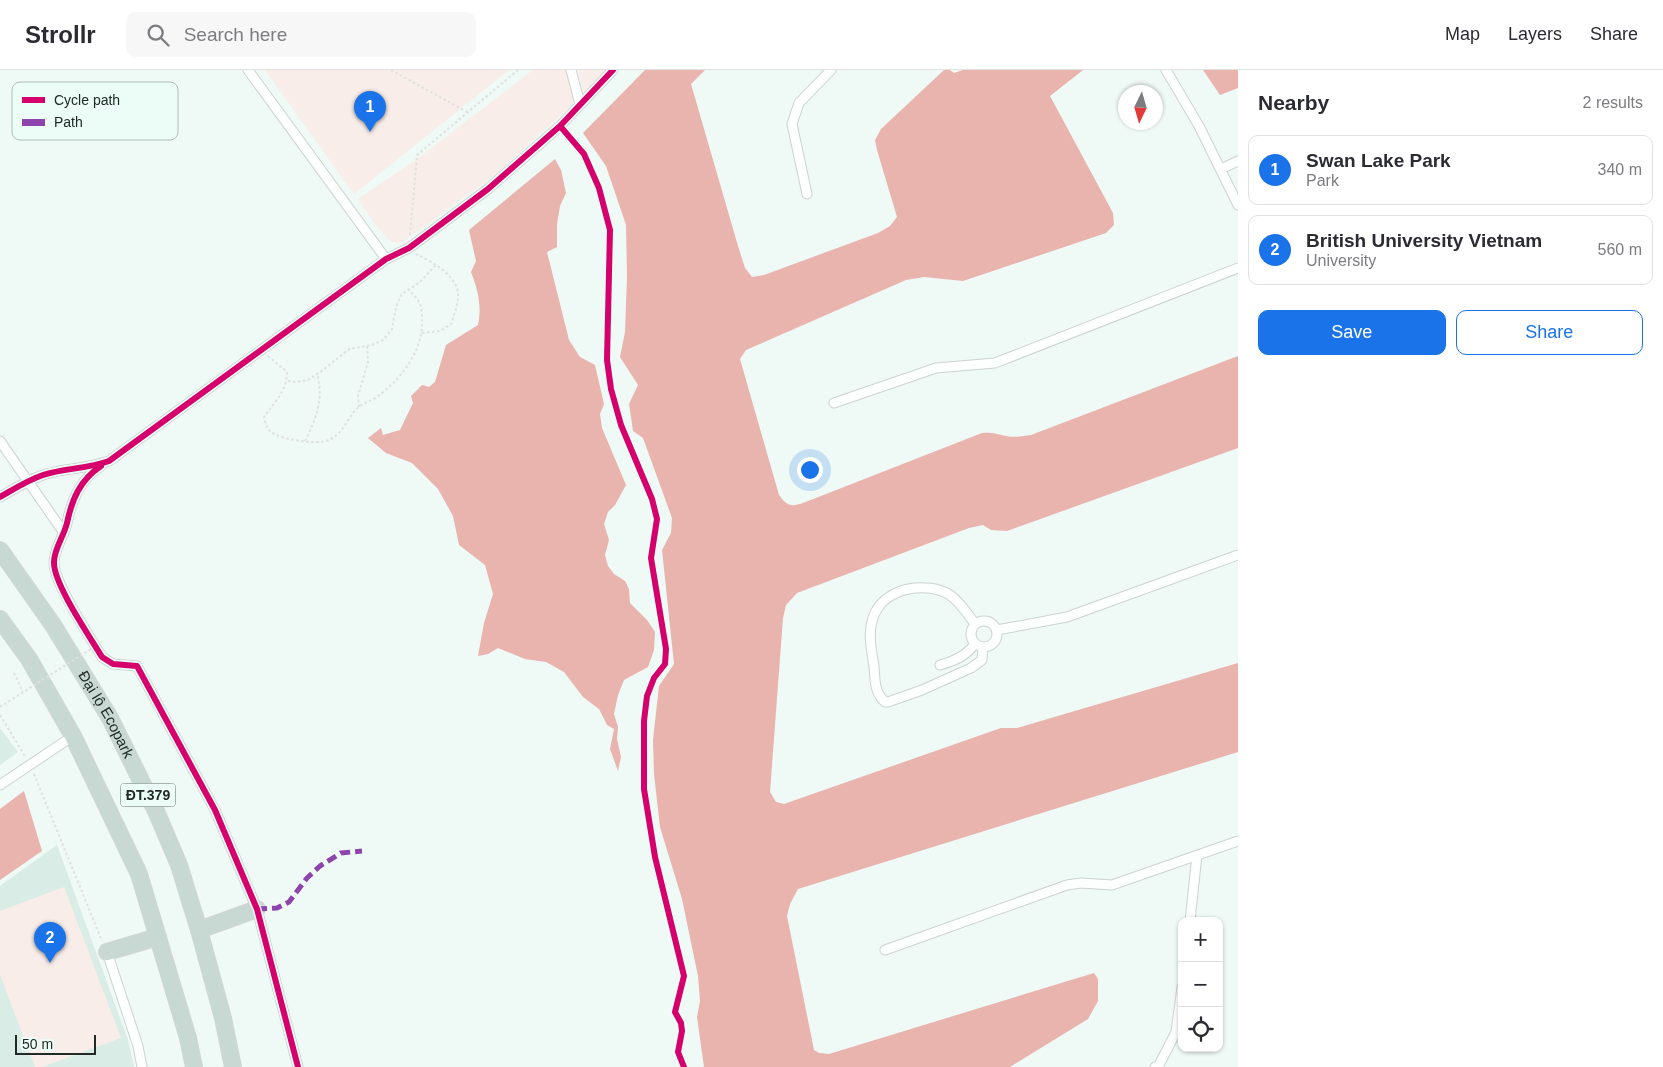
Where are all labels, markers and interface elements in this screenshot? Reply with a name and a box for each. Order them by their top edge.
search box [126,12,476,57]
text: Strollr [25,21,96,48]
icon: search [144,21,172,49]
text: Search here [184,24,287,45]
text: Map [1445,24,1480,44]
text: Layers [1508,24,1562,44]
text: Share [1590,24,1638,44]
legend [12,82,178,140]
north arrow [1118,85,1163,130]
pin: 1 [354,91,386,132]
text: Nearby [1258,91,1329,114]
text: Cycle path [54,92,120,108]
text: 2 results [1583,94,1643,111]
text: Path [54,114,83,130]
text: Swan Lake Park [1306,150,1451,171]
text: 1 [1271,161,1279,178]
text: 340 m [1598,161,1642,178]
text: Park [1306,172,1339,189]
text: British University Vietnam [1306,230,1542,251]
text: 2 [1271,241,1279,258]
text: 560 m [1598,241,1642,258]
text: University [1306,252,1376,269]
button: Save [1258,310,1446,355]
button: Share [1456,310,1643,355]
your location [797,457,823,483]
street label: Đại lộ Ecopark [75,667,138,761]
road number: ĐT.379 [120,784,176,806]
map controls [1178,917,1223,1052]
button: + [1178,917,1223,962]
pin: 2 [34,922,66,963]
button: − [1178,962,1223,1007]
button: locate [1178,1007,1223,1052]
scale bar [15,1032,96,1055]
text: 50 m [22,1036,53,1052]

